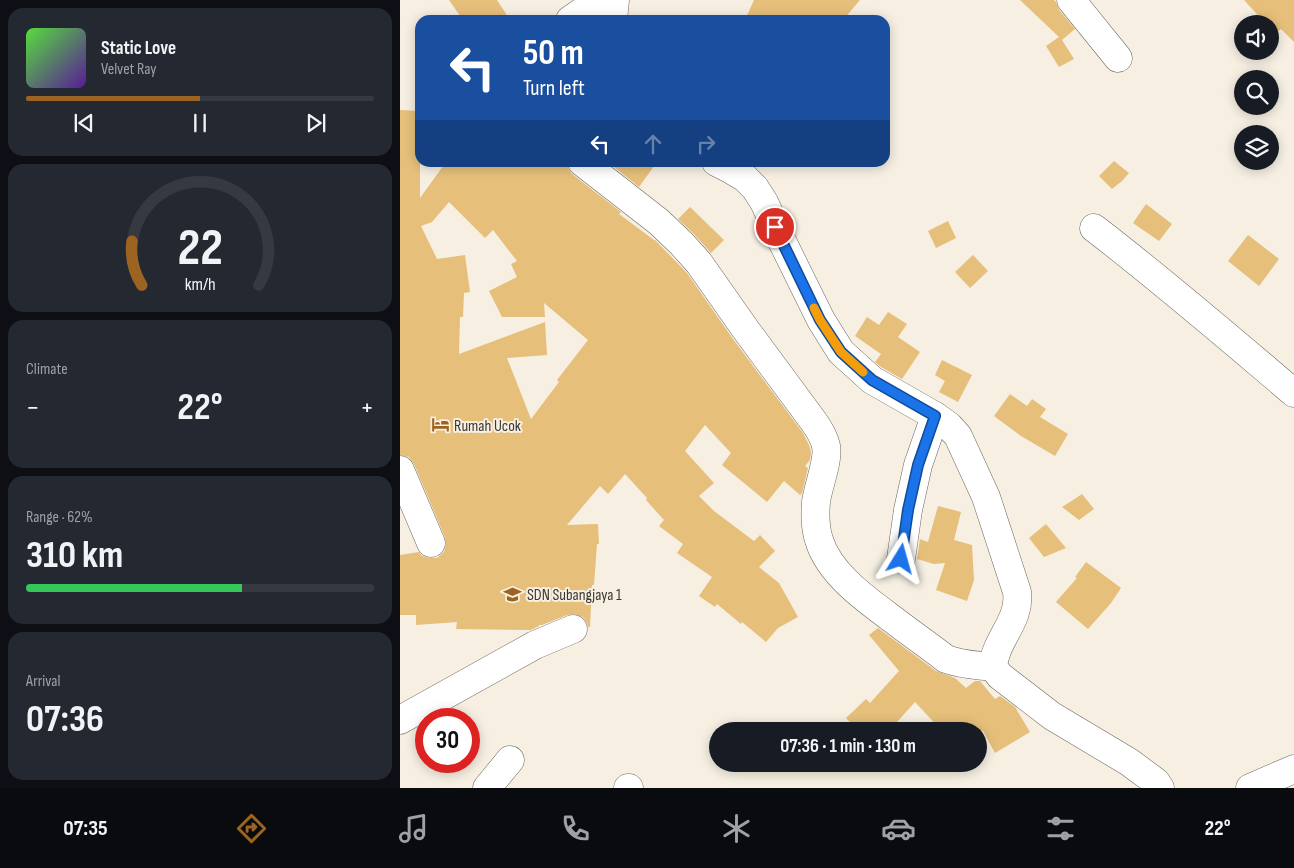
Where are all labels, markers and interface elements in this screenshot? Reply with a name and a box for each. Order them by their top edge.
map controls [1234,15,1279,170]
button: sound [1234,15,1279,60]
text: 50 m [523,32,584,75]
icon: left [440,35,505,100]
text: Static Love [101,37,176,60]
text: Velvet Ray [101,60,156,79]
button: search [1234,70,1279,115]
text: Turn left [523,75,585,102]
icon: previous [70,109,98,137]
icon: pause [186,109,214,137]
icon: next [302,109,330,137]
button: layers [1234,125,1279,170]
icon: left [586,130,614,158]
icon: ahead [639,130,667,158]
icon: right [692,130,720,158]
pin [754,206,796,248]
icon: arrive [761,213,789,241]
text: 22 [177,217,223,280]
text: km/h [185,274,215,295]
text: Climate [26,360,68,379]
text: 22° [177,385,223,430]
text: − [26,391,40,424]
text: + [360,391,374,424]
hotel icon: Rumah Ucok [430,415,450,435]
place label: Rumah Ucok [454,417,521,436]
text: Range · 62% [26,508,93,527]
position arrow [874,532,926,584]
text: 310 km [26,533,123,578]
school or university icon: SDN Subangjaya 1 [503,584,523,604]
place label: SDN Subangjaya 1 [527,586,622,605]
text: Arrival [26,672,60,691]
text: 07:36 [26,697,104,742]
speed limit sign: 30 [415,708,480,773]
text: 07:36 · 1 min · 130 m [780,735,916,758]
icon: directions [234,811,269,846]
icon: music [396,811,431,846]
icon: phone [558,811,593,846]
icon: climate [719,811,754,846]
icon: car [881,811,916,846]
icon: filters [1043,811,1078,846]
text: 07:35 [63,815,108,842]
text: 22° [1204,815,1231,842]

